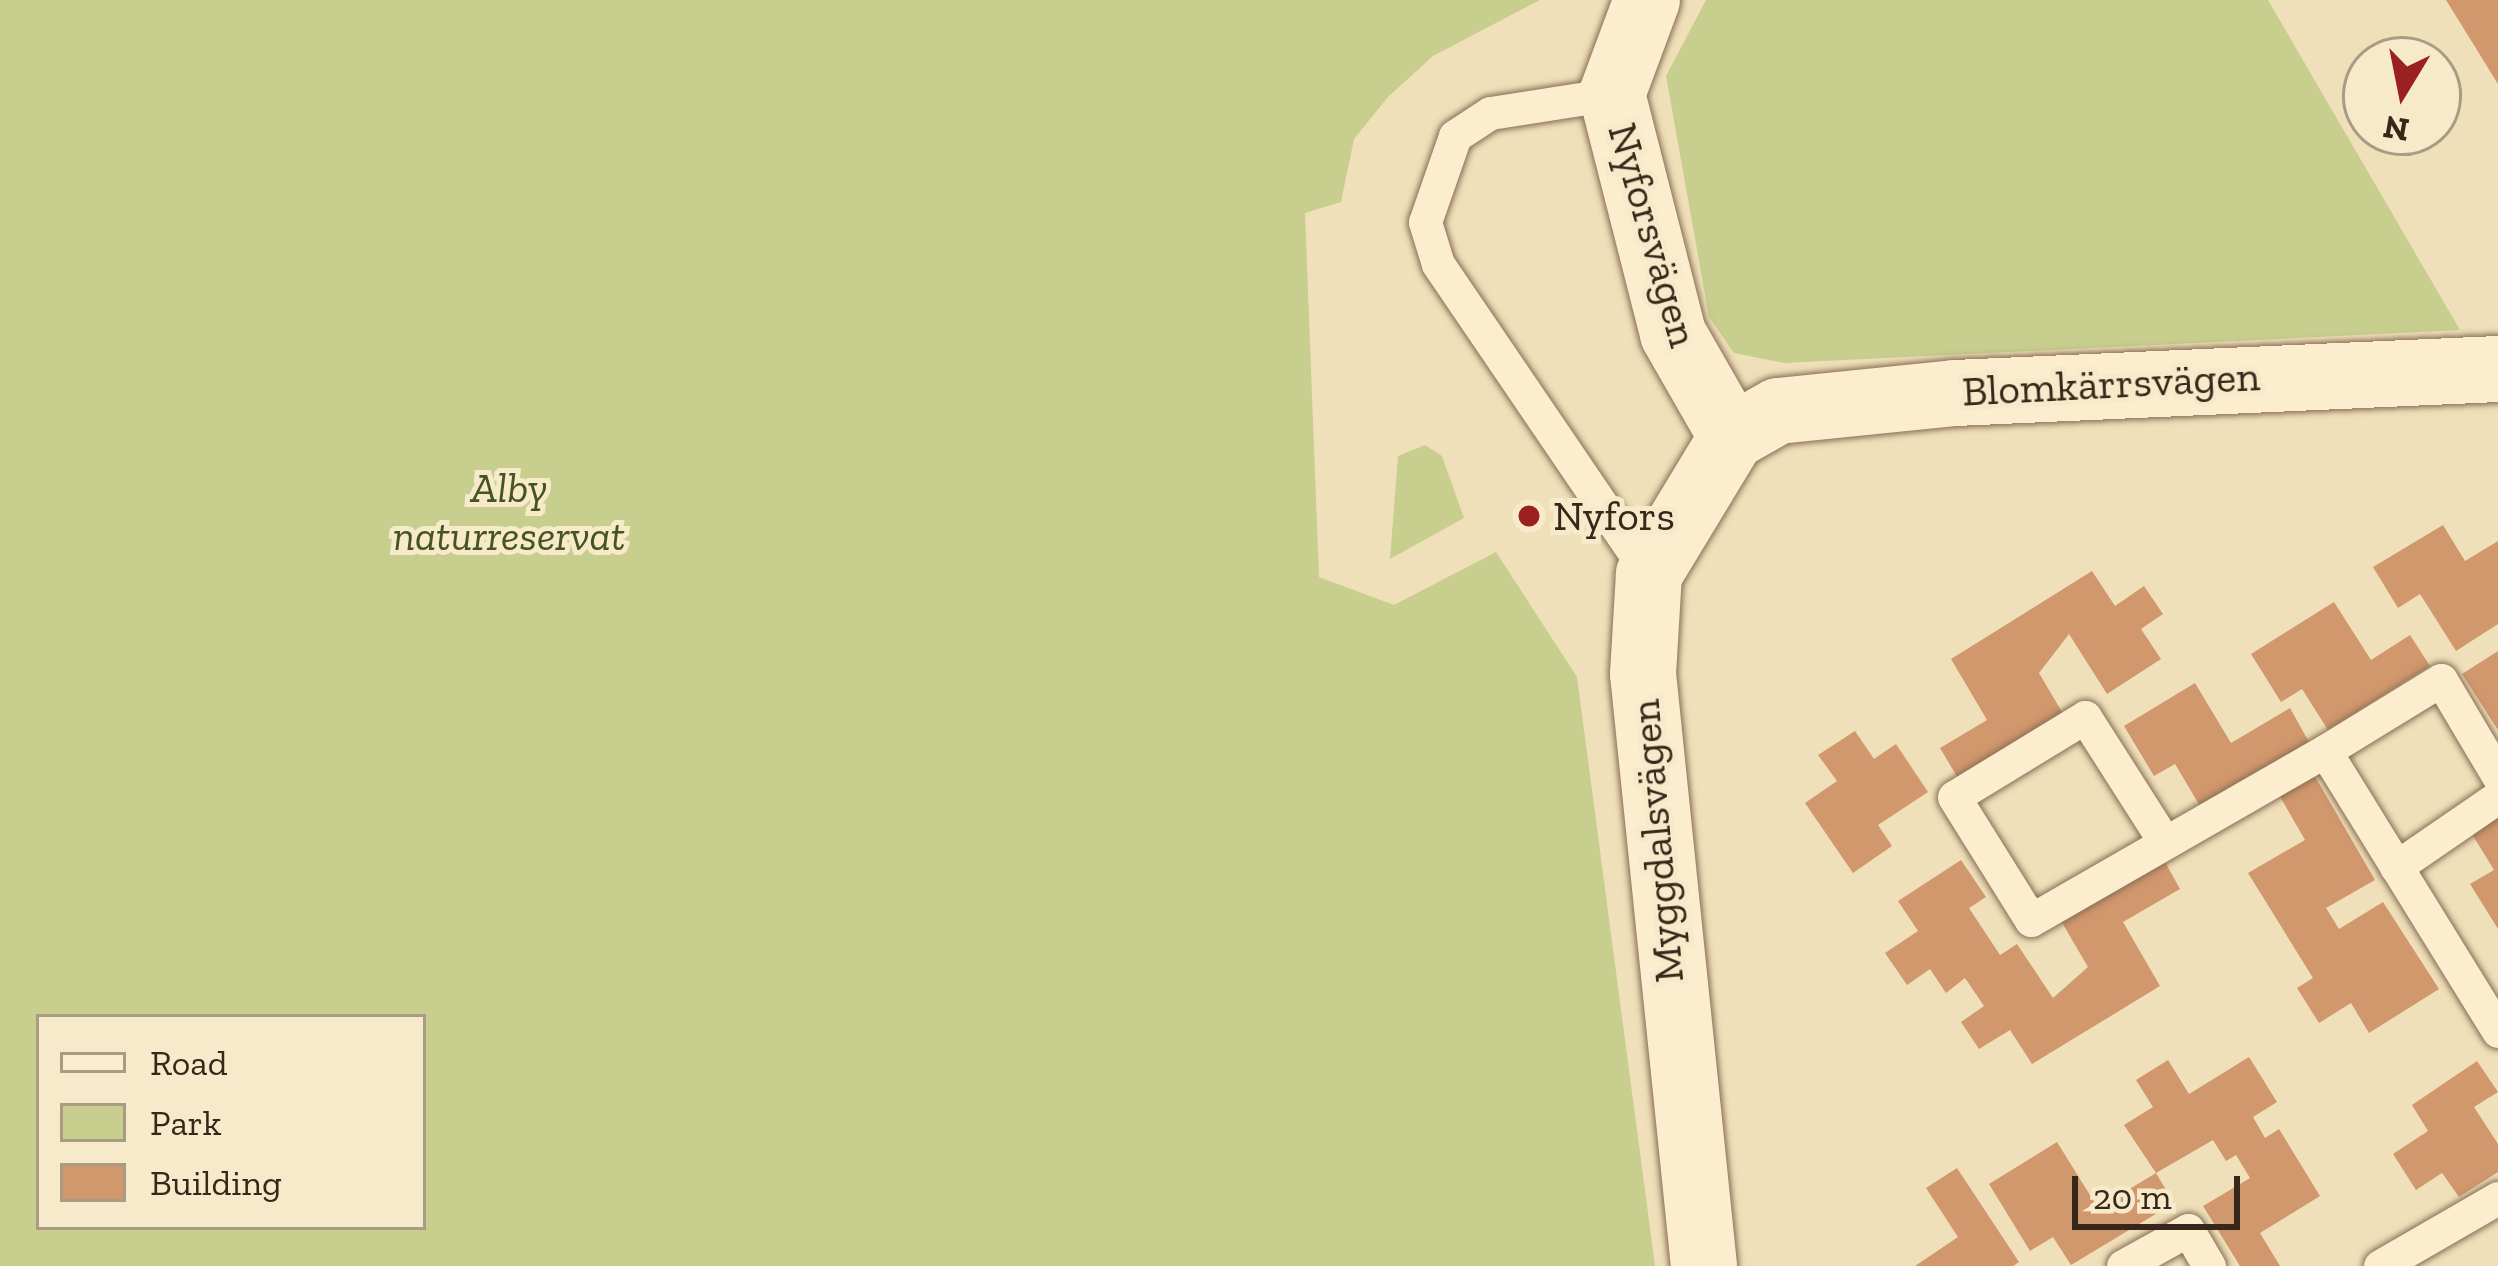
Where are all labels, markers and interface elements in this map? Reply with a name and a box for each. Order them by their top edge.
north arrow [2342,36,2462,156]
text: N [2380,108,2412,150]
street label: Nyforsvägen [1597,117,1709,353]
street label: Blomkärrsvägen [1961,351,2261,417]
park label: Alby naturreservat [393,463,625,562]
place label: Nyfors [1553,491,1675,541]
marker: Nyfors [1516,503,1542,529]
street label: Myggdalsvägen [1620,697,1694,985]
legend [36,1014,426,1230]
text: Road [150,1041,227,1084]
text: Park [150,1101,221,1144]
scale bar [2078,1152,2246,1226]
text: Building [150,1161,282,1204]
text: 20 m [2093,1175,2172,1218]

